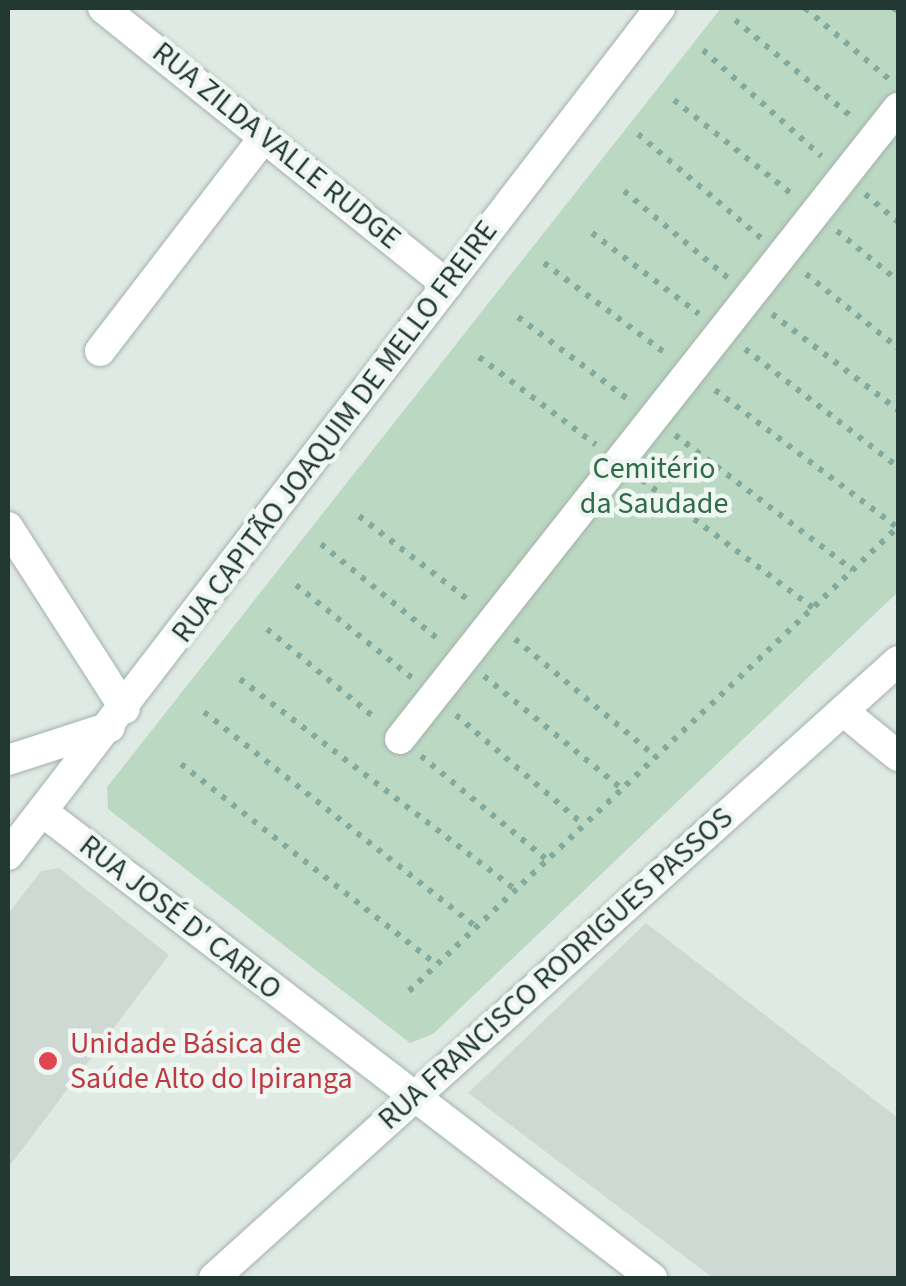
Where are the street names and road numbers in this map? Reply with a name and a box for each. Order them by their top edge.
street label: RUA ZILDA VALLE RUDGE [145,35,407,257]
street label: RUA CAPITÃO JOAQUIM DE MELLO FREIRE [164,214,506,650]
street label: RUA FRANCISCO RODRIGUES PASSOS [371,800,741,1138]
street label: RUA JOSÉ D' CARLO [72,828,288,1008]

